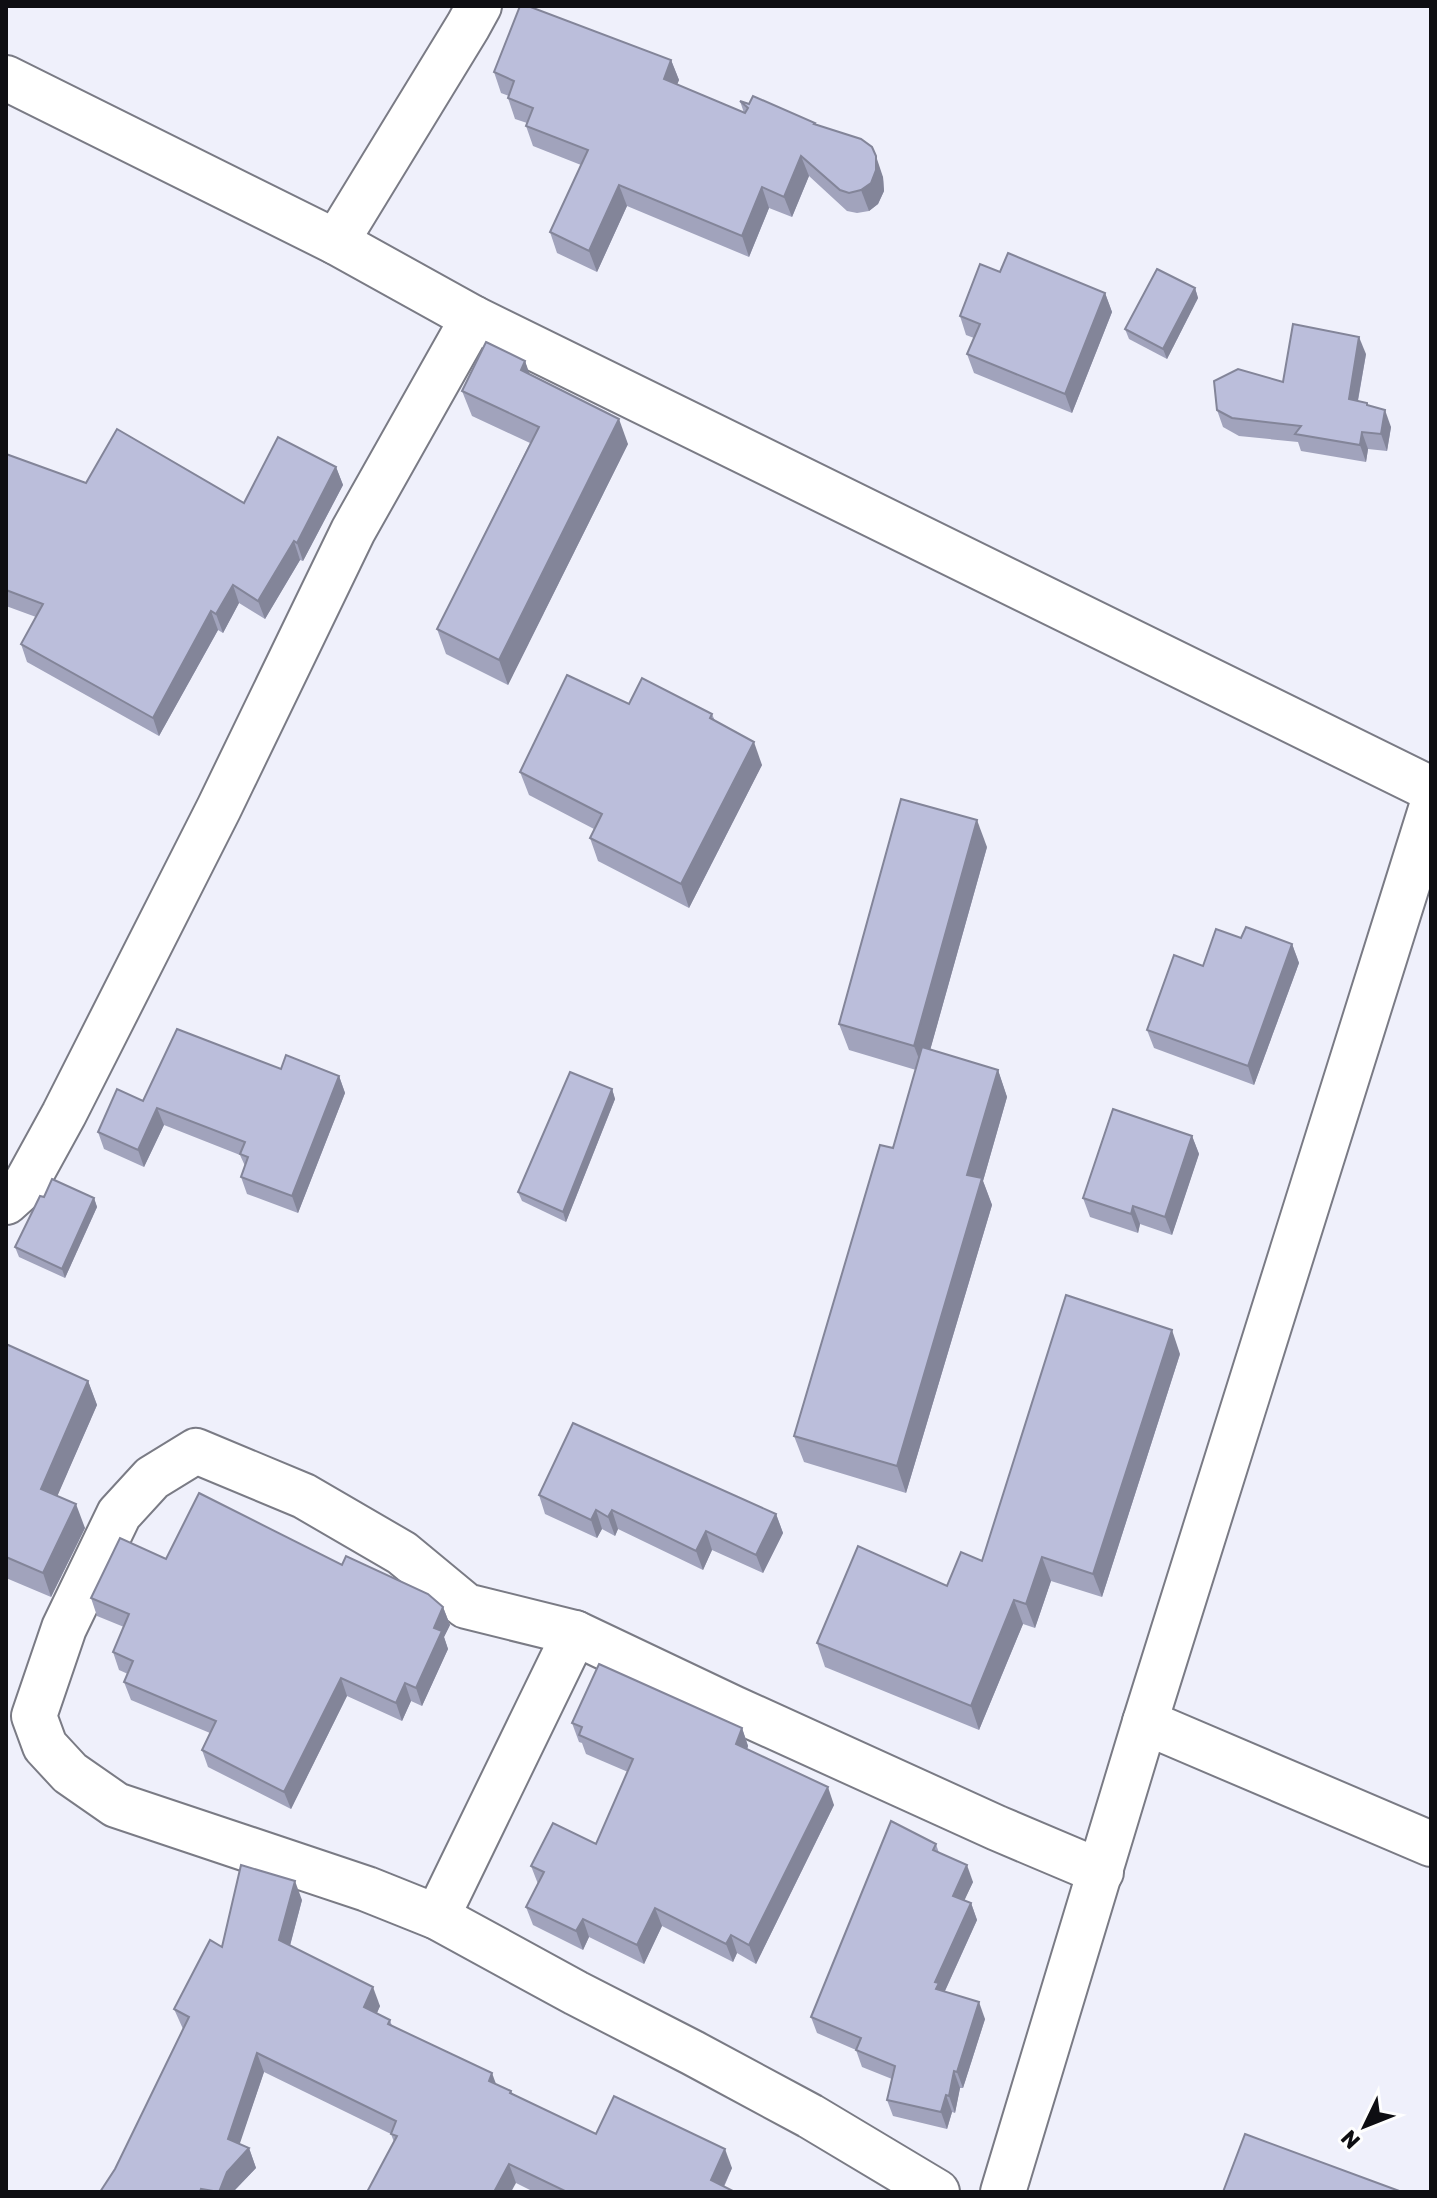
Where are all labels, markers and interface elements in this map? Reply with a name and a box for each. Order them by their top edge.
north arrow [1325,2086,1405,2166]
text: N [1335,2124,1366,2154]

